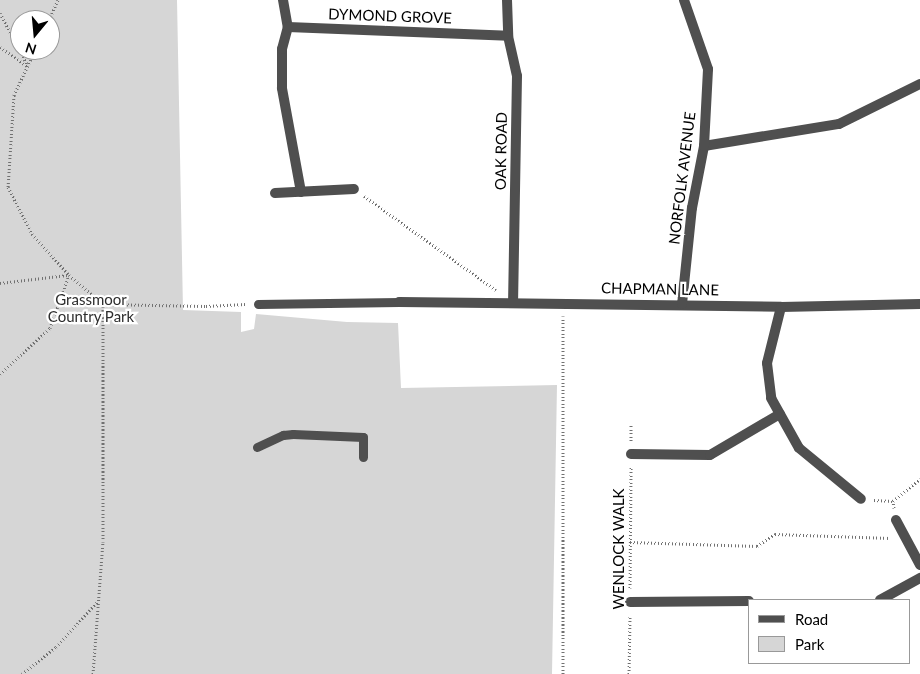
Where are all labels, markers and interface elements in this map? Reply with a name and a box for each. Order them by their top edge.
street label: DYMOND GROVE [328,5,452,27]
north arrow [10,10,60,60]
text: N [23,39,38,59]
street label: NORFOLK AVENUE [665,110,699,246]
street label: OAK ROAD [491,112,511,190]
street label: CHAPMAN LANE [601,279,719,299]
park label: Grassmoor Country Park [48,290,134,325]
street label: WENLOCK WALK [610,488,628,610]
legend [748,599,910,664]
text: Road [795,610,828,628]
text: Park [795,635,824,653]

